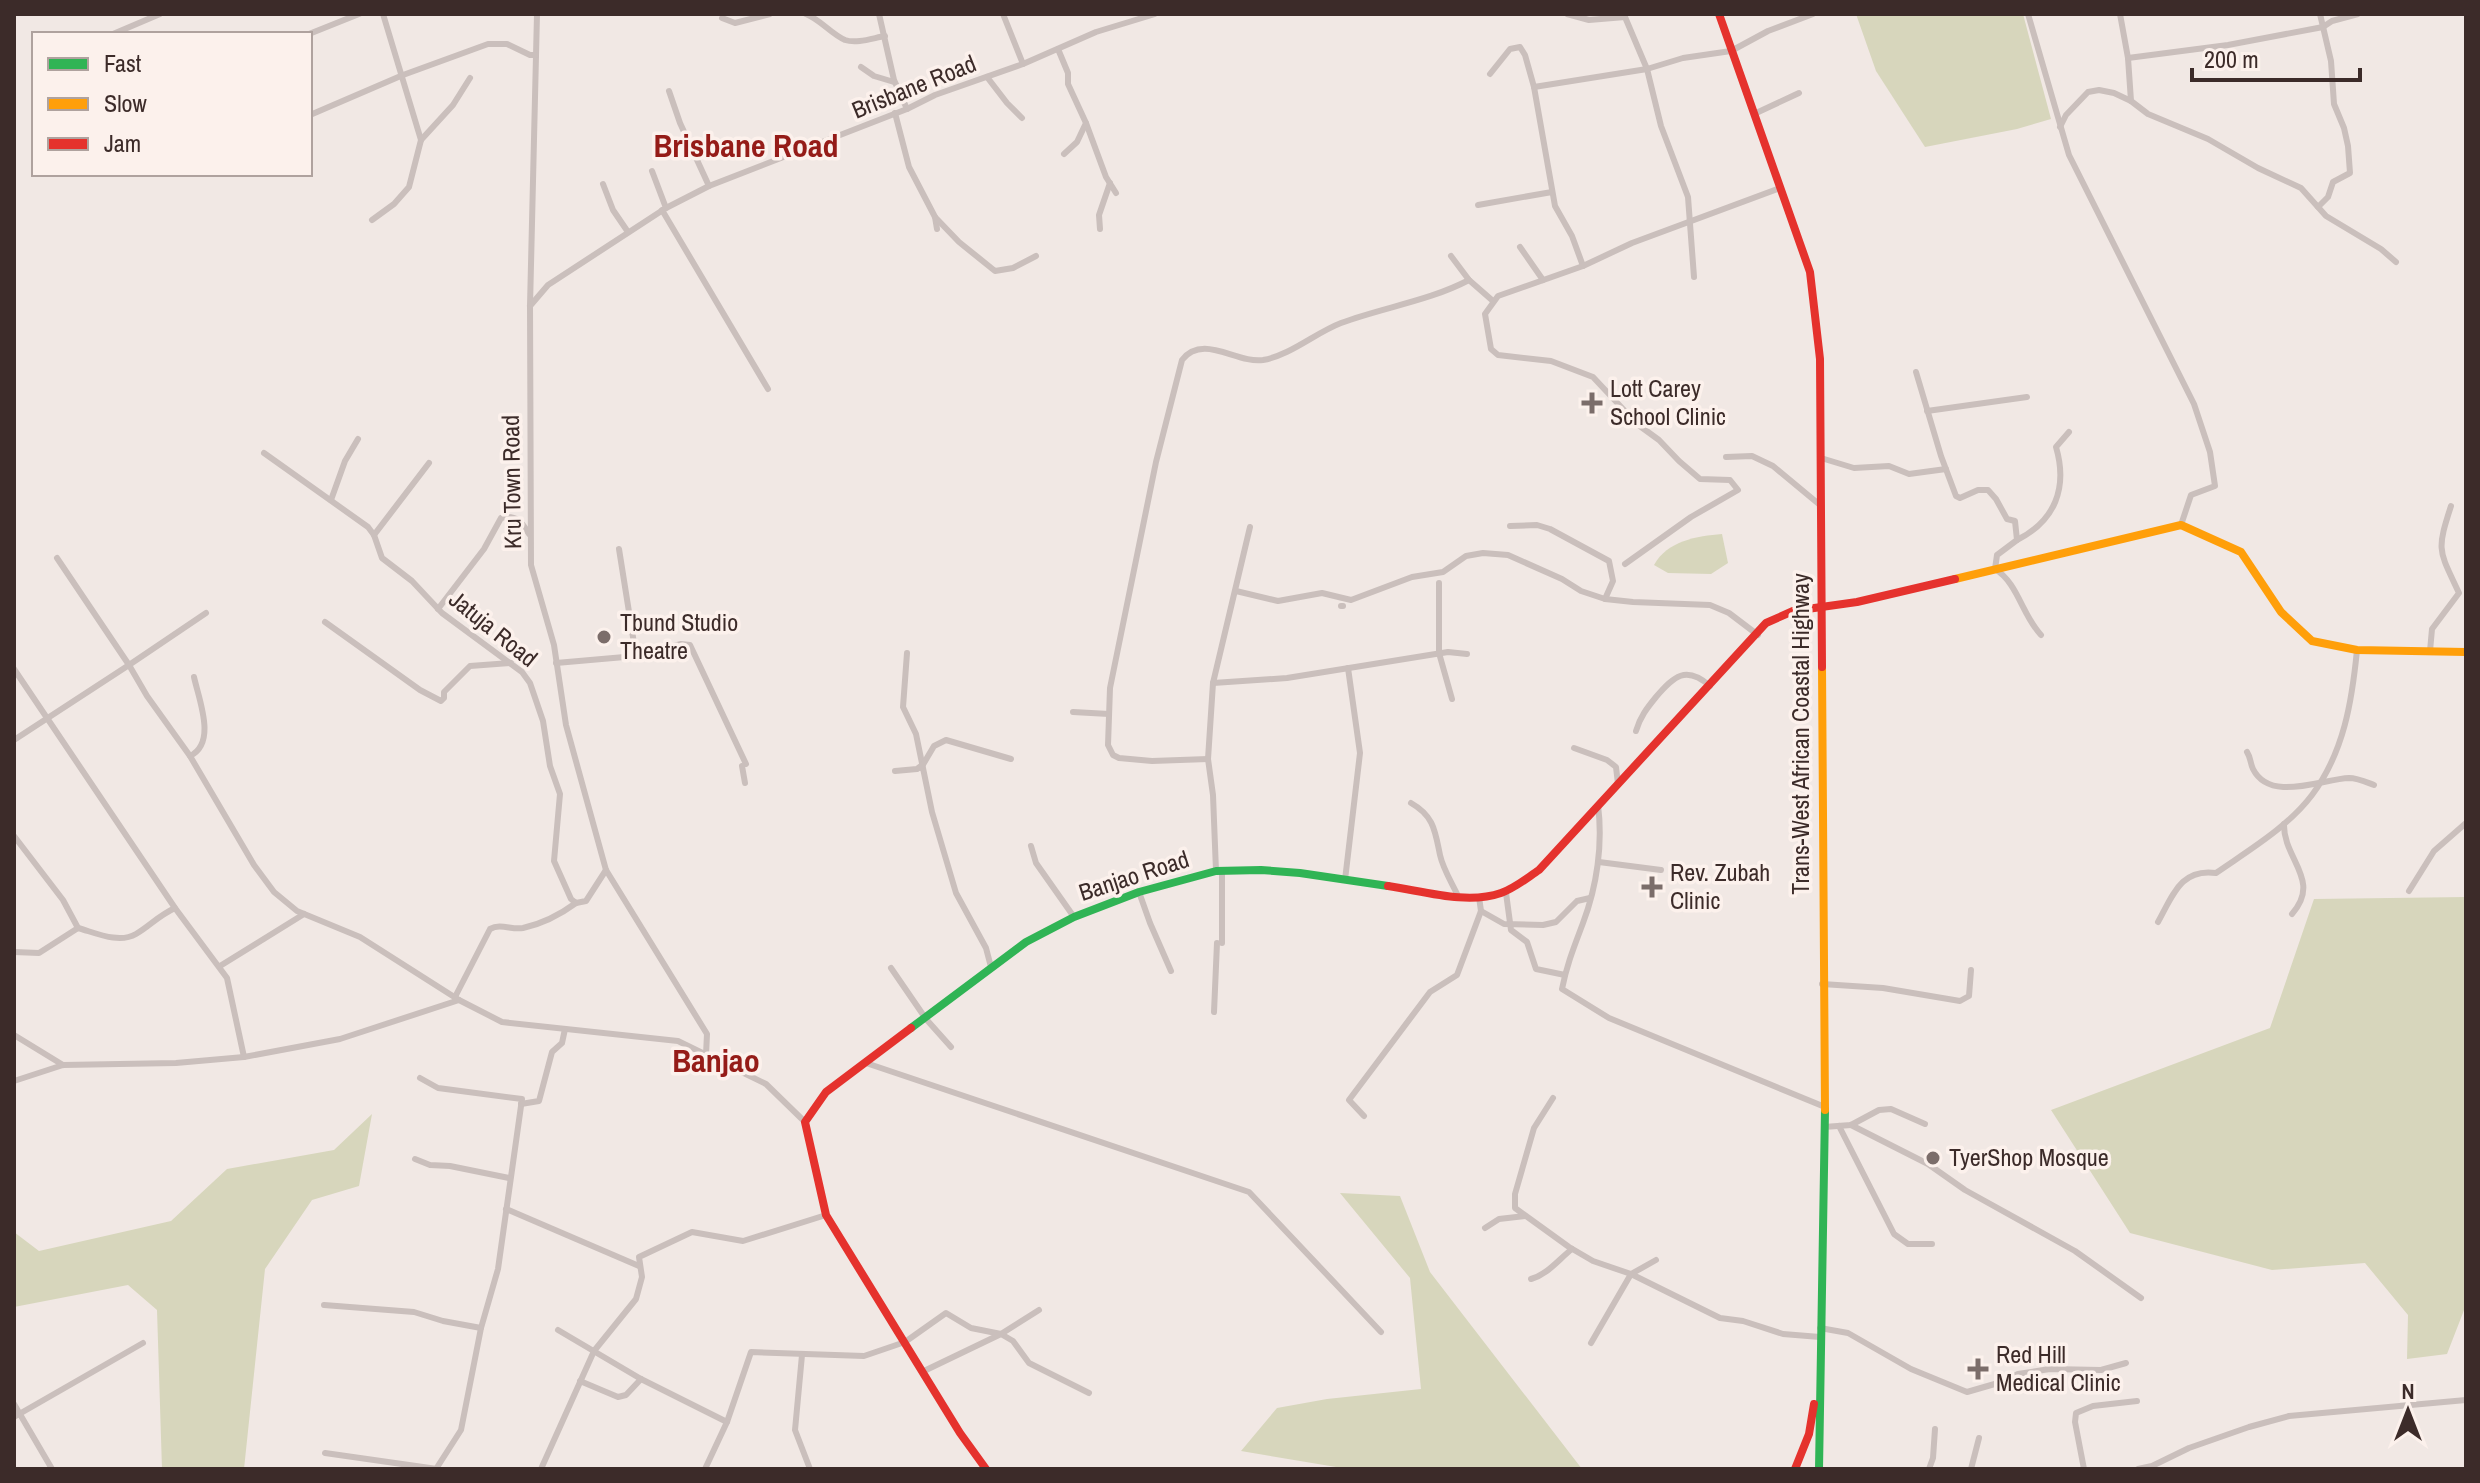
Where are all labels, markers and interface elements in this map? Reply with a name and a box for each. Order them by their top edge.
legend [32,32,312,176]
scale bar [2192,32,2360,82]
text: 200 m [2204,43,2259,75]
text: Fast [104,47,142,79]
street label: Brisbane Road [847,47,980,125]
text: Slow [104,87,147,119]
district label: Brisbane Road [653,124,839,167]
text: Jam [104,127,141,159]
place label: Lott Carey School Clinic [1610,372,1726,432]
marker: Lott Carey School Clinic [1581,392,1603,414]
street label: Kru Town Road [494,415,528,549]
street label: Trans-West African Coastal Highway [1784,573,1816,895]
street label: Jatuja Road [443,583,545,674]
place label: Tbund Studio Theatre [620,606,738,666]
marker: Tbund Studio Theatre [595,628,613,646]
street label: Banjao Road [1075,842,1193,908]
place label: Rev. Zubah Clinic [1670,856,1770,916]
marker: Rev. Zubah Clinic [1641,876,1663,898]
district label: Banjao [672,1039,760,1082]
place label: TyerShop Mosque [1949,1141,2109,1173]
marker: TyerShop Mosque [1924,1149,1942,1167]
place label: Red Hill Medical Clinic [1996,1338,2121,1398]
marker: Red Hill Medical Clinic [1967,1358,1989,1380]
north arrow [2368,1371,2448,1451]
text: N [2401,1376,2415,1406]

